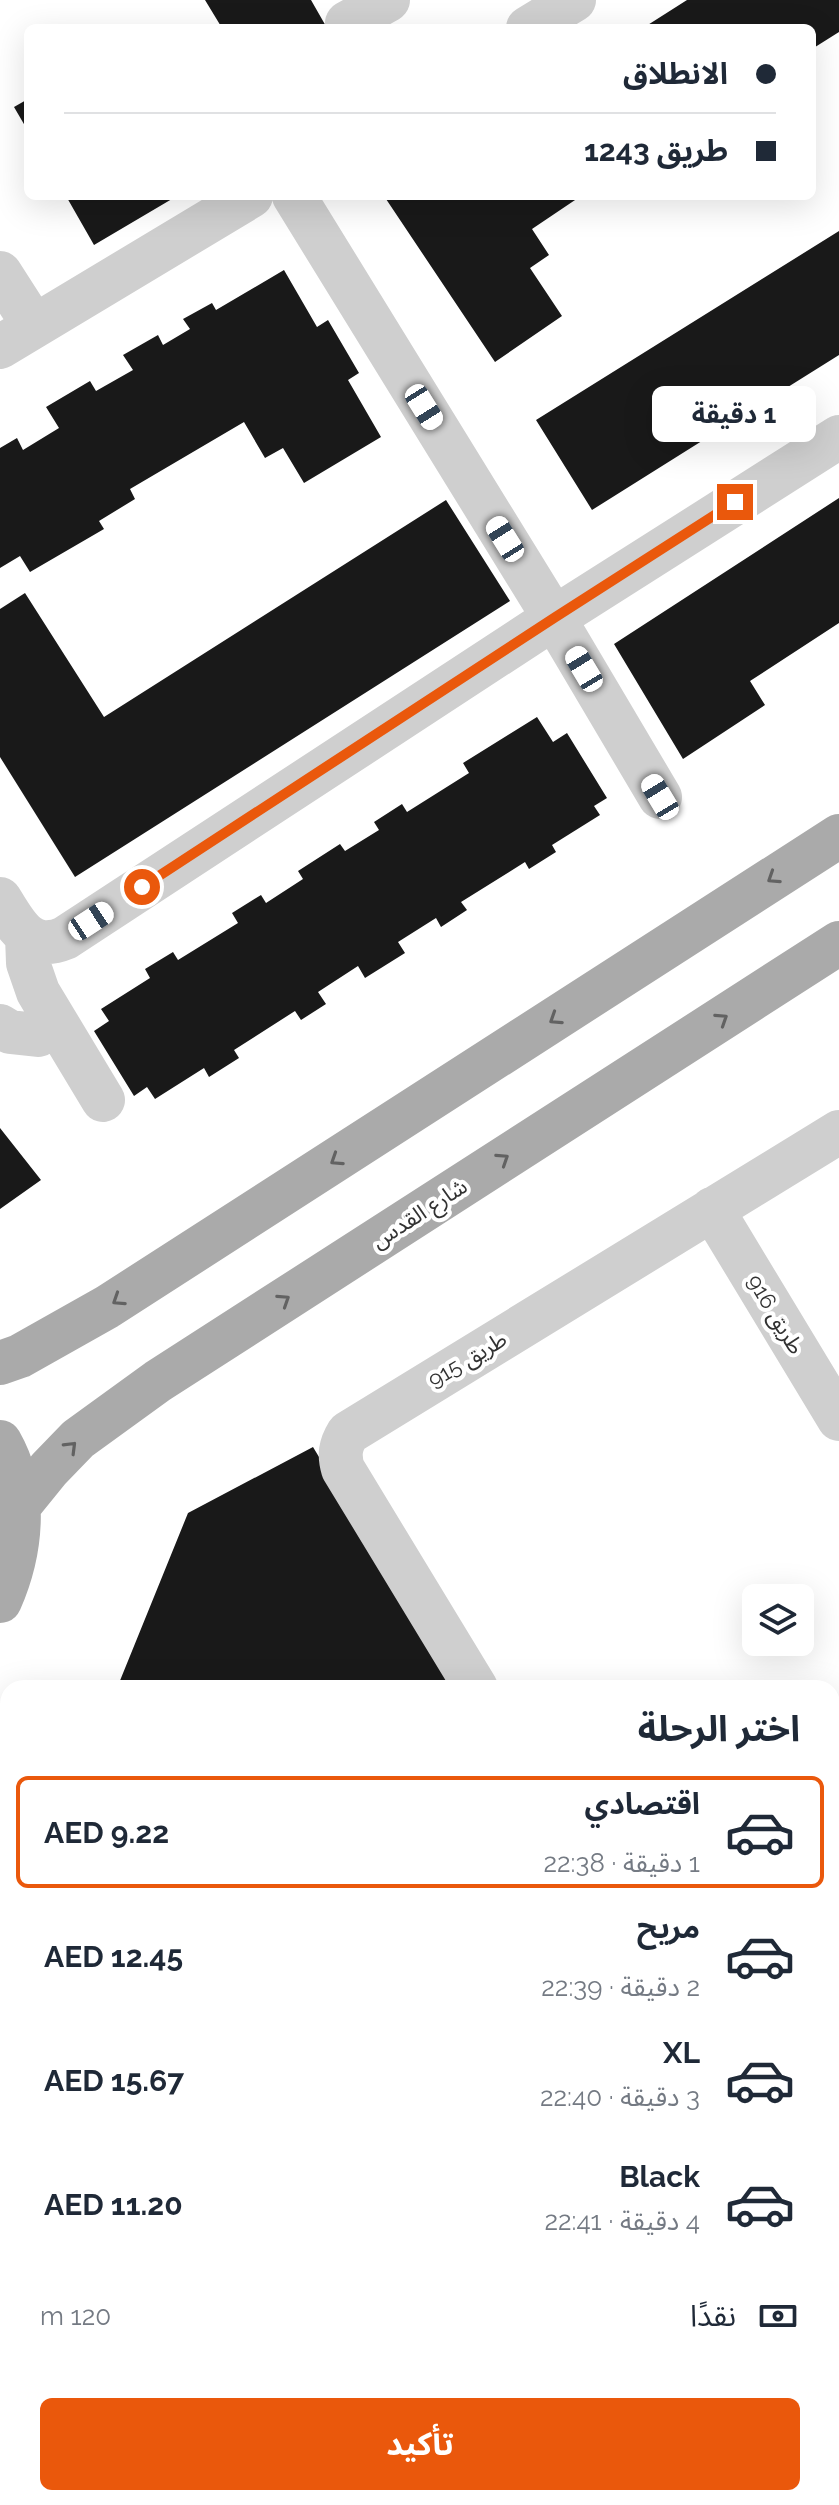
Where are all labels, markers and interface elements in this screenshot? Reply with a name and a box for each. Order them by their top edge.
text: الانطلاق [623,56,728,91]
text: طريق 1243 [584,133,728,168]
car [401,380,447,434]
callout: 1 دقيقة [653,386,817,442]
text: 1 دقيقة [692,399,776,429]
route end [717,484,753,520]
car [482,512,528,566]
car [561,642,607,696]
car [637,770,683,824]
route start [124,869,160,905]
one-way arrow [768,869,782,884]
car [64,898,118,944]
one-way arrow [549,1009,564,1024]
one-way arrow [713,1013,727,1028]
one-way arrow [330,1150,345,1165]
one-way arrow [494,1154,509,1169]
street label: شارع القدس [366,1173,474,1257]
street label: طريق 916 [741,1269,810,1359]
one-way arrow [112,1291,126,1306]
one-way arrow [275,1294,290,1309]
street label: طريق 915 [423,1325,512,1393]
one-way arrow [61,1442,76,1456]
map controls [742,1584,814,1656]
button: layers [742,1584,814,1656]
text: اختر الرحلة [638,1707,800,1749]
text: اقتصادي [585,1786,700,1821]
icon: car [724,1796,796,1868]
text: AED 9.22 [44,1815,169,1850]
text: 1 دقيقة · 22:38 [544,1848,700,1878]
text: مريح [637,1910,700,1945]
icon: car [724,1920,796,1992]
text: AED 12.45 [44,1939,183,1974]
text: 2 دقيقة · 22:39 [541,1972,700,2002]
text: XL [663,2035,700,2070]
icon: car [724,2044,796,2116]
text: AED 15.67 [44,2063,184,2098]
text: 3 دقيقة · 22:40 [540,2082,700,2112]
text: Black [619,2159,700,2194]
icon: car [724,2168,796,2240]
text: AED 11.20 [44,2187,183,2222]
text: 4 دقيقة · 22:41 [544,2206,700,2236]
icon: cash [756,2294,800,2338]
text: نقدًا [690,2298,736,2333]
text: 120 m [40,2301,111,2331]
button: تأكيد [40,2398,800,2490]

